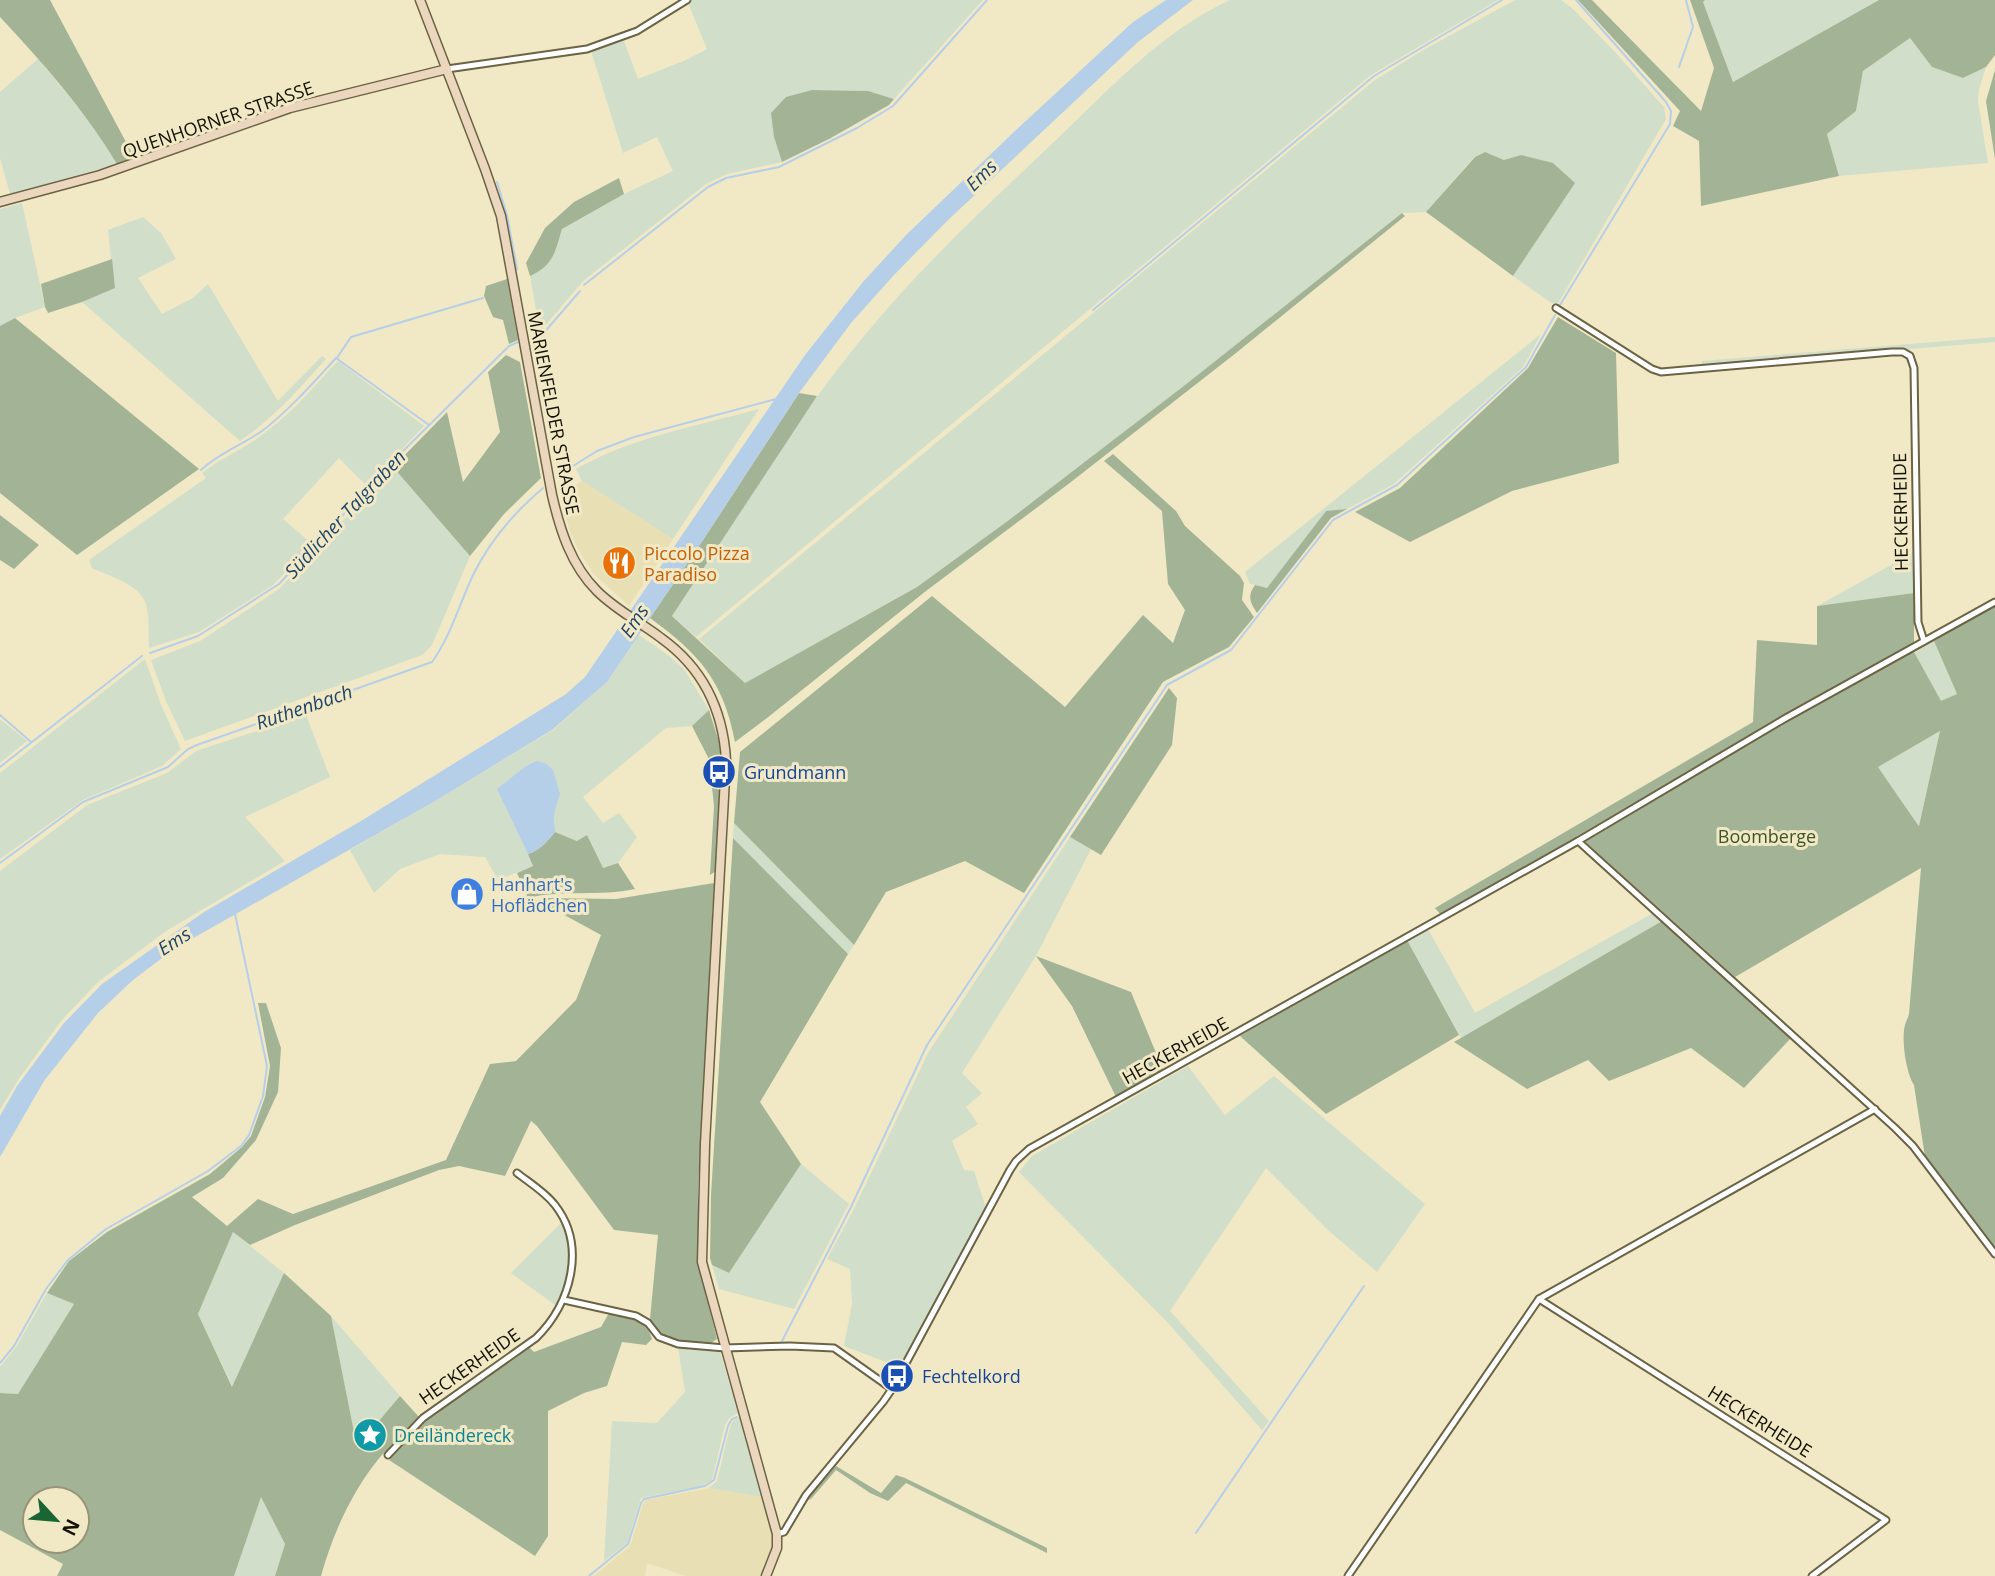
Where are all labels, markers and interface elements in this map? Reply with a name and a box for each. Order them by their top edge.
street label: QUENHORNER STRASSE [119,75,317,163]
water label: Ems [960,154,1002,196]
street label: MARIENFELDER STRASSE [522,309,586,517]
water label: Südlicher Talgraben [279,444,411,584]
street label: HECKERHEIDE [1887,453,1913,571]
place label: Piccolo Pizza Paradiso [644,541,750,586]
restaurant icon: Piccolo Pizza Paradiso [600,544,638,582]
water label: Ems [614,599,654,643]
water label: Ruthenbach [252,678,356,736]
bus stop icon: Grundmann [700,753,738,791]
place label: Grundmann [744,760,846,784]
park label: Boomberge [1718,824,1816,848]
place label: Hanhart's Hoflädchen [491,872,588,917]
shop icon: Hanhart's Hoflädchen [448,875,486,913]
water label: Ems [152,921,196,961]
street label: HECKERHEIDE [1118,1011,1232,1089]
street label: HECKERHEIDE [414,1322,524,1410]
bus stop icon: Fechtelkord [878,1357,916,1395]
place label: Fechtelkord [922,1364,1021,1388]
street label: HECKERHEIDE [1704,1380,1816,1462]
place icon: Dreiländereck [351,1416,389,1454]
place label: Dreiländereck [394,1423,512,1447]
north arrow [21,1485,91,1555]
text: N [56,1515,86,1540]

